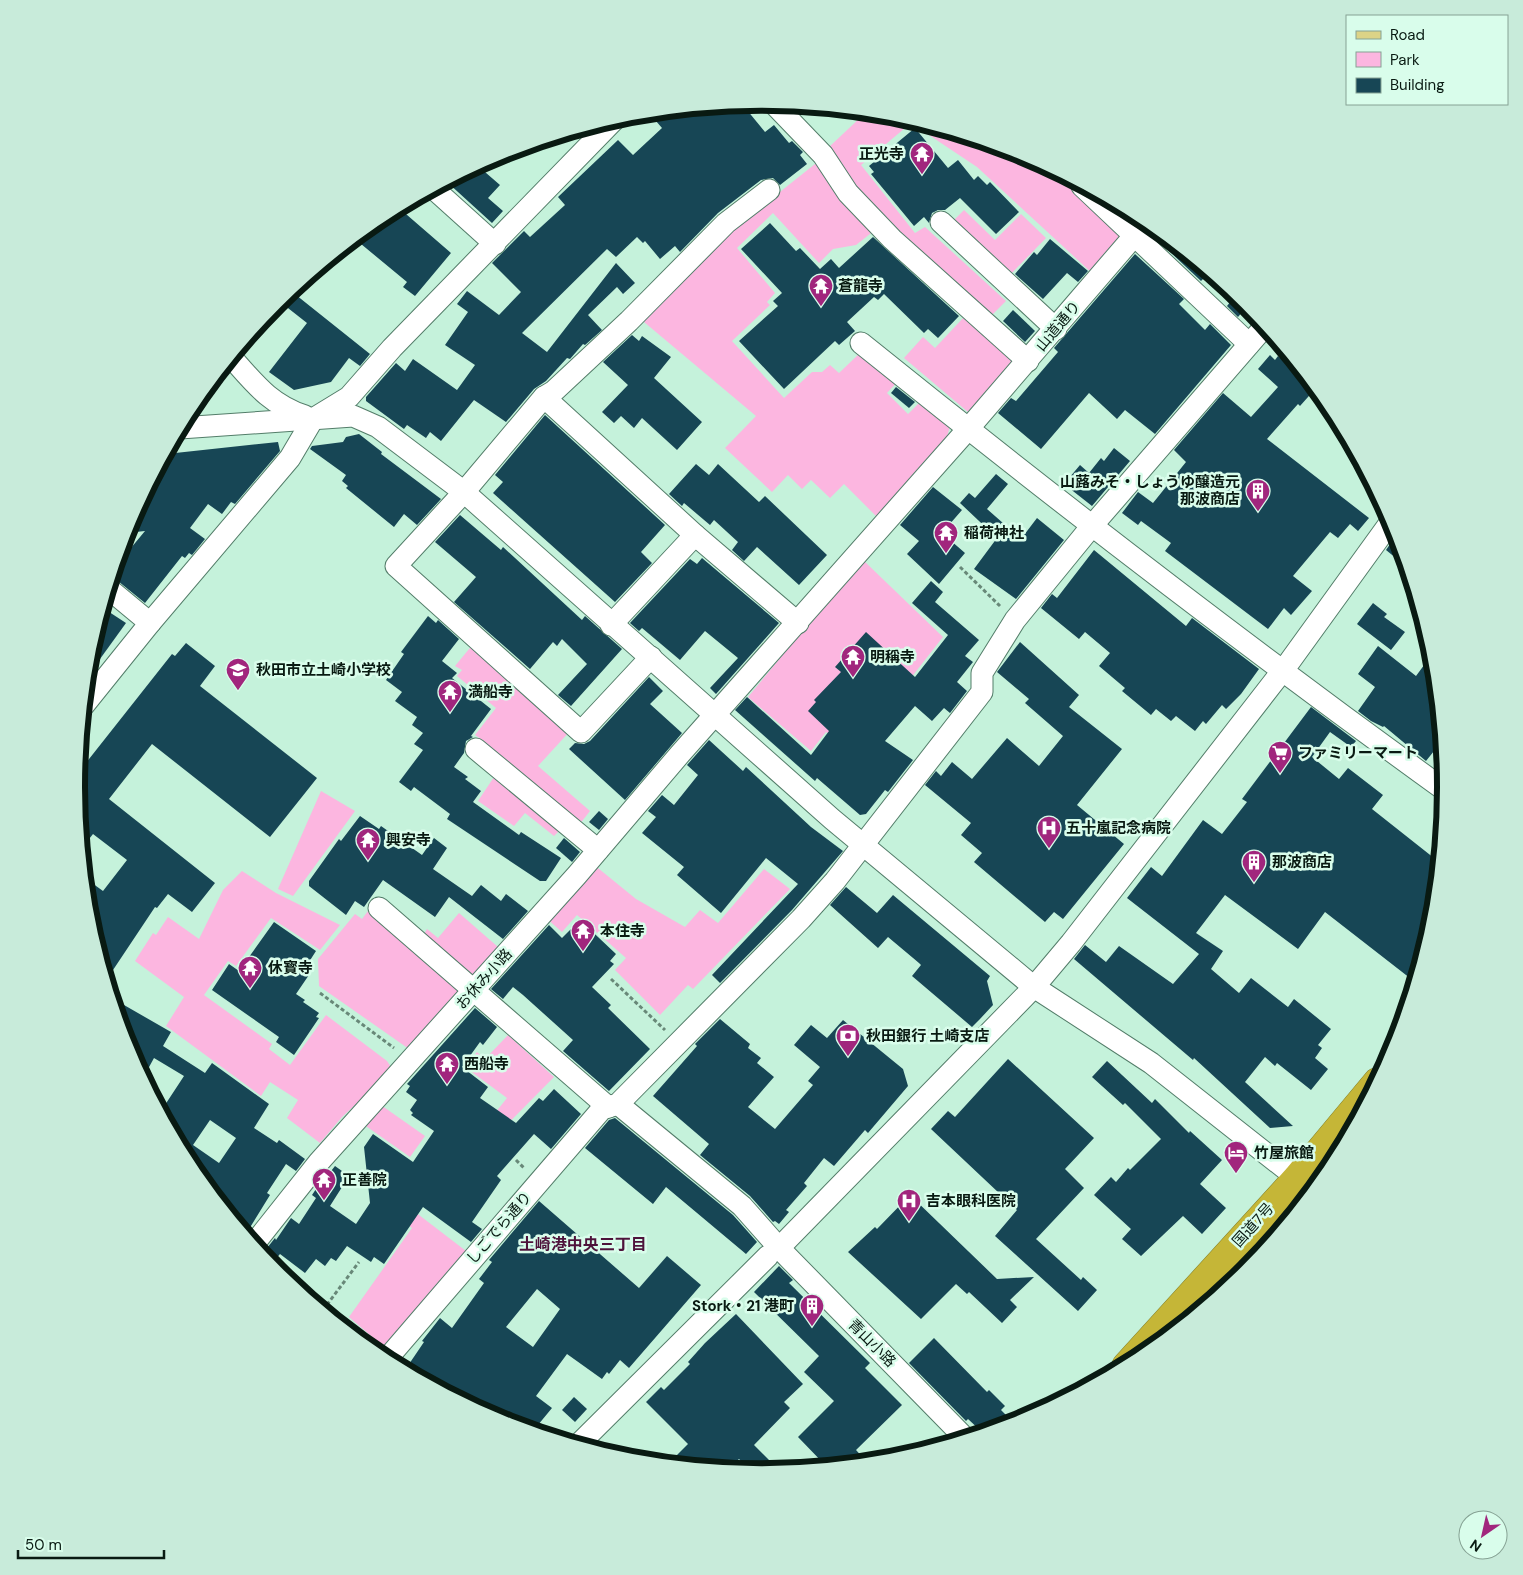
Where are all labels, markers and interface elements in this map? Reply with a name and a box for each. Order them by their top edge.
legend [1346,15,1508,105]
text: Road [1390,25,1425,45]
text: Park [1390,50,1420,70]
text: Building [1390,75,1445,95]
temple icon: 正光寺 [909,141,935,175]
place label: 正光寺 [859,144,904,164]
temple icon: 蒼龍寺 [808,273,834,307]
place label: 蒼龍寺 [838,276,883,296]
street label: 山道通り [1031,297,1085,355]
place label: 山蕗みそ・しょうゆ醸造元 那波商店 [1060,472,1240,509]
building icon: 山蕗みそ・しょうゆ醸造元 那波商店 [1245,478,1271,512]
temple icon: 稲荷神社 [933,520,959,554]
place label: 稲荷神社 [964,523,1024,543]
temple icon: 明稱寺 [840,644,866,678]
place label: 明稱寺 [870,647,915,667]
school or university icon: 秋田市立土崎小学校 [225,657,251,691]
place label: 秋田市立土崎小学校 [256,660,391,680]
temple icon: 満船寺 [437,679,463,713]
place label: 満船寺 [468,682,513,702]
supermarket icon: ファミリーマート [1267,740,1293,774]
place label: ファミリーマート [1298,743,1418,763]
hospital icon: 五十嵐記念病院 [1036,815,1062,849]
place label: 五十嵐記念病院 [1066,818,1171,838]
temple icon: 興安寺 [355,827,381,861]
place label: 興安寺 [386,830,431,850]
building icon: 那波商店 [1241,849,1267,883]
place label: 那波商店 [1272,852,1332,872]
temple icon: 本住寺 [570,918,596,952]
place label: 本住寺 [600,921,645,941]
street label: お休み小路 [451,944,517,1014]
temple icon: 休寳寺 [237,955,263,989]
place label: 休寳寺 [268,958,313,978]
bank icon: 秋田銀行 土崎支店 [835,1023,861,1057]
place label: 秋田銀行 土崎支店 [866,1026,990,1046]
temple icon: 西船寺 [434,1051,460,1085]
place label: 西船寺 [464,1054,509,1074]
hotel icon: 竹屋旅館 [1223,1140,1249,1174]
place label: 竹屋旅館 [1254,1143,1314,1163]
temple icon: 正善院 [311,1167,337,1201]
place label: 正善院 [342,1170,387,1190]
street label: しごでら通り [462,1187,536,1269]
hospital icon: 吉本眼科医院 [896,1188,922,1222]
place label: 吉本眼科医院 [926,1191,1016,1211]
street label: 国道7号 [1228,1199,1278,1251]
district label: 土崎港中央三丁目 [519,1234,647,1255]
building icon: Stork・21 港町 [799,1293,825,1327]
place label: Stork・21 港町 [692,1296,794,1316]
street label: 青山小路 [844,1315,900,1371]
north arrow [1458,1510,1508,1560]
scale bar [18,1528,164,1560]
text: 50 m [25,1535,62,1555]
text: N [1466,1535,1485,1556]

